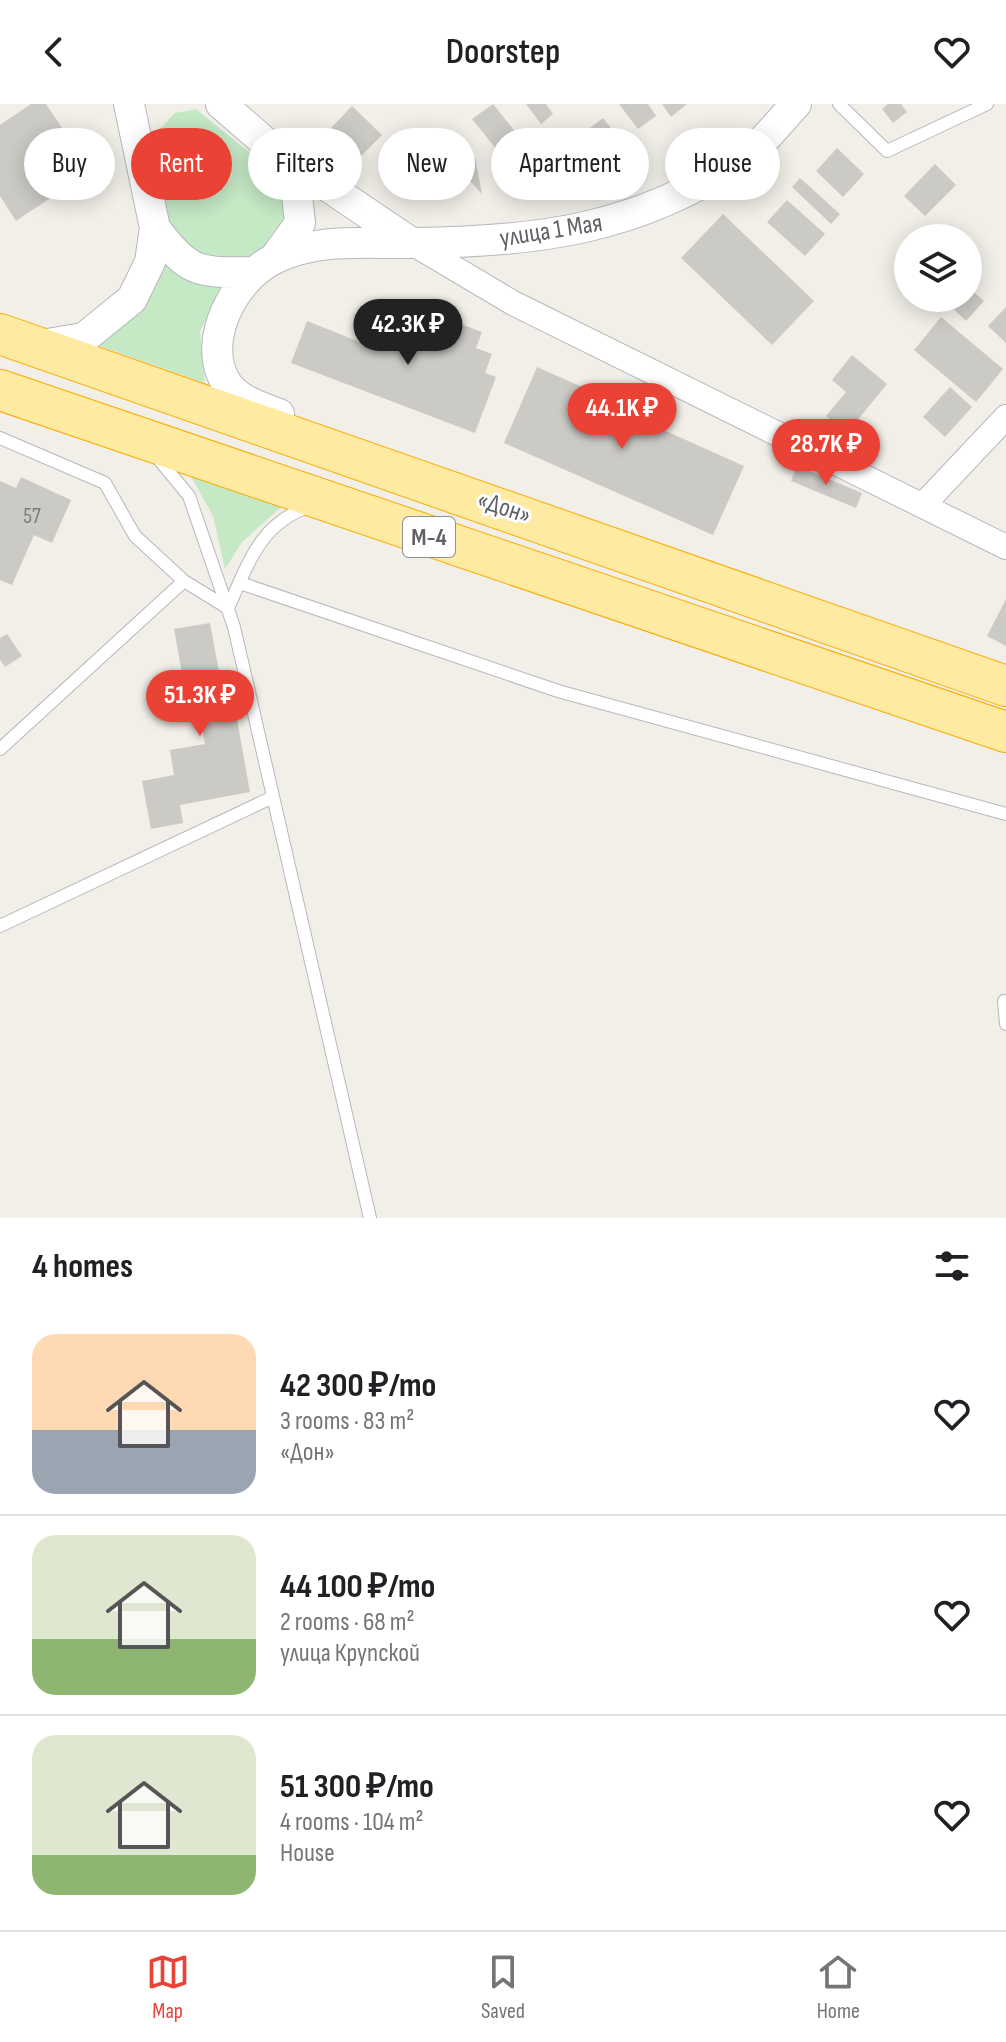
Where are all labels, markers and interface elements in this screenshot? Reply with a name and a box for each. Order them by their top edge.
icon: back [32,30,76,74]
icon: heart [930,30,974,74]
text: Doorstep [446,31,560,74]
chip: Buy [24,128,115,200]
chip: Rent [131,128,232,200]
chip: Filters [248,128,362,200]
chip: New [378,128,475,200]
chip: Apartment [491,128,649,200]
chip: House [665,128,780,200]
street label: улица 1 Мая [497,208,605,254]
map controls [894,224,982,312]
button: layers [894,224,982,312]
pin: 42.3K ₽ [334,299,482,367]
text: 42.3K ₽ [371,309,445,340]
pin: 44.1K ₽ [548,383,696,451]
text: 44.1K ₽ [586,393,658,424]
pin: 28.7K ₽ [752,419,900,487]
text: 28.7K ₽ [790,429,862,460]
street label: «Дон» [473,484,535,532]
house number: 57 [23,503,41,530]
road number: М-4 [403,517,455,557]
pin: 51.3K ₽ [126,670,274,738]
text: 51.3K ₽ [164,680,236,711]
icon: filters [930,1244,974,1288]
text: 4 homes [32,1246,133,1287]
text: 42 300 ₽/mo [280,1365,436,1406]
icon: home [96,1366,192,1462]
icon: heart [930,1392,974,1436]
text: 3 rooms · 83 m² [280,1406,414,1437]
text: «Дон» [280,1437,335,1468]
text: 44 100 ₽/mo [280,1566,435,1607]
icon: home [96,1567,192,1663]
icon: heart [930,1593,974,1637]
text: 2 rooms · 68 m² [280,1607,415,1638]
text: улица Крупской [280,1638,420,1669]
text: 51 300 ₽/mo [280,1766,434,1807]
icon: home [96,1767,192,1863]
icon: heart [930,1793,974,1837]
text: 4 rooms · 104 m² [280,1807,424,1838]
text: House [280,1838,335,1869]
tab: Map [146,1950,190,2025]
tab: Saved [481,1950,525,2025]
tab: Home [816,1950,860,2025]

